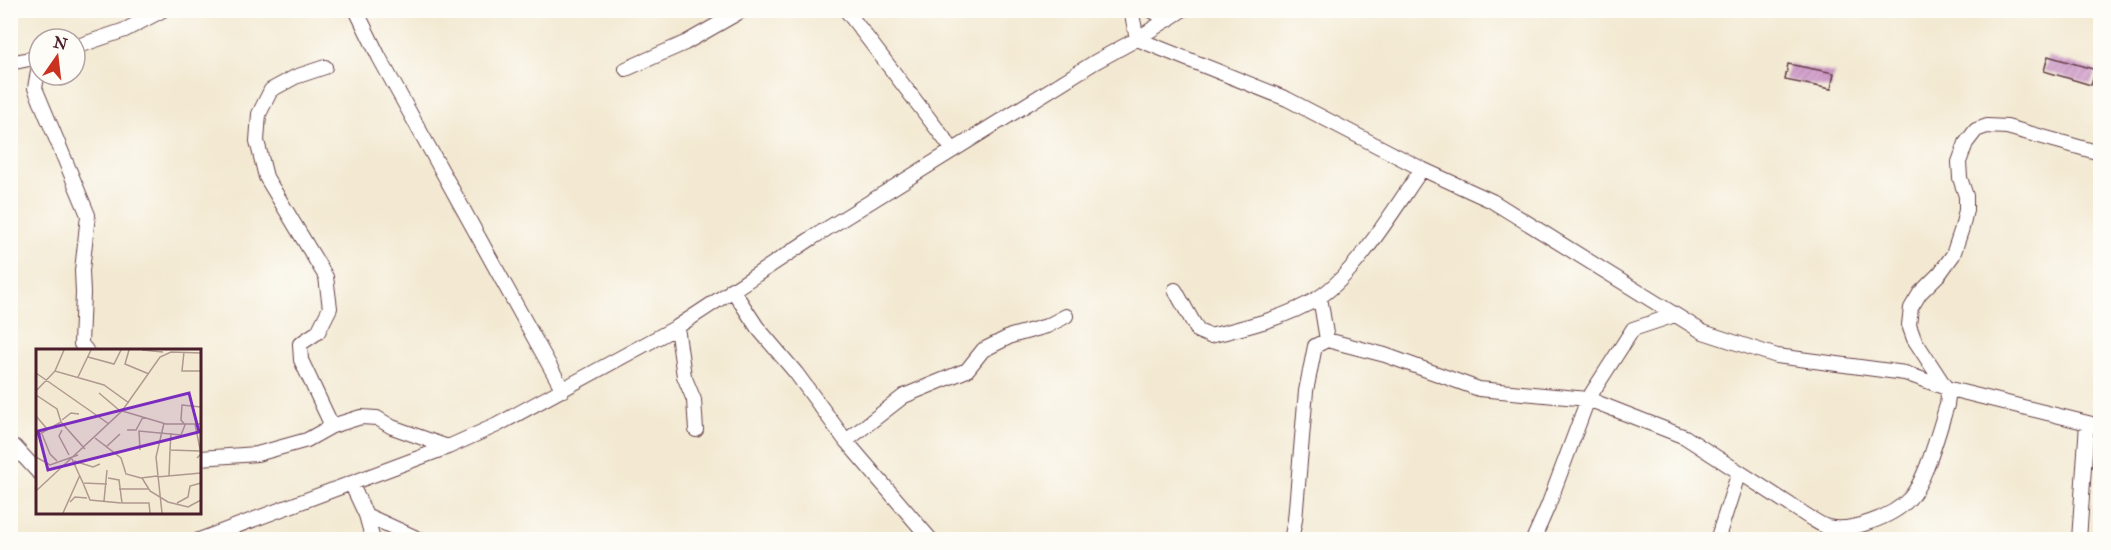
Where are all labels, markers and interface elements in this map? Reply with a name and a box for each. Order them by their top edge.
north arrow [27,27,87,87]
text: N [52,32,70,54]
inset map [36,349,201,514]

